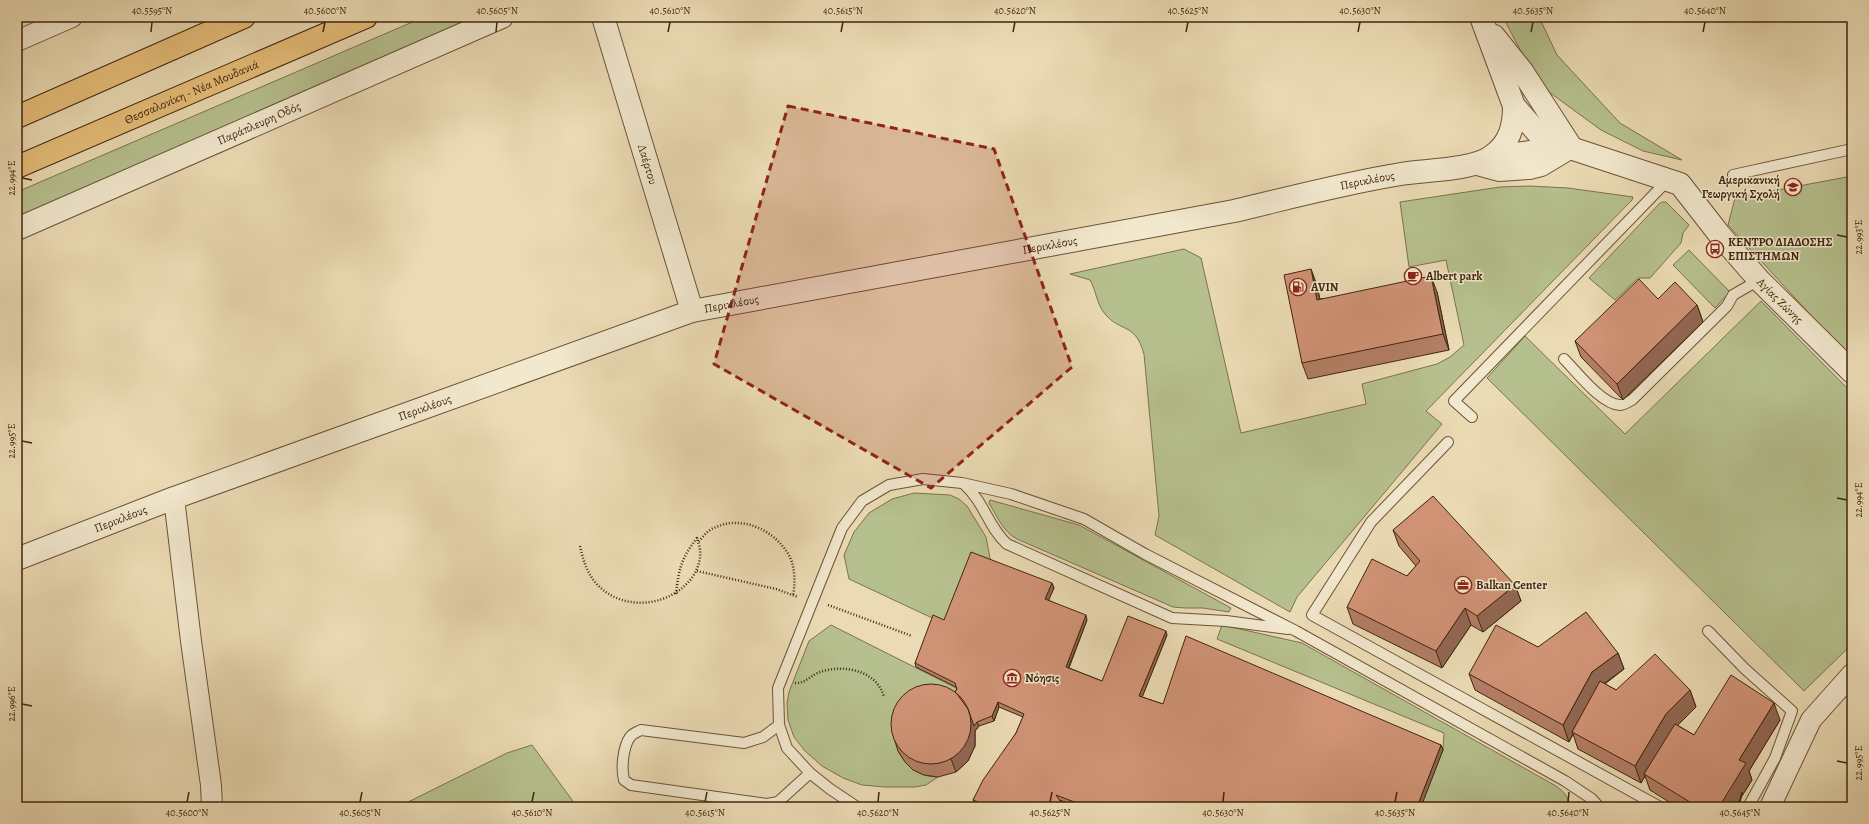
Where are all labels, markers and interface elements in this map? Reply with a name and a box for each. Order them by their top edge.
text: 40.5595°N [132,4,172,17]
text: 40.5600°N [304,4,346,17]
text: 40.5605°N [476,4,518,17]
text: 40.5610°N [650,4,690,17]
text: 40.5615°N [823,4,863,17]
text: 40.5620°N [994,4,1036,17]
text: 40.5625°N [1167,4,1209,17]
text: 40.5630°N [1339,4,1381,17]
text: 40.5635°N [1513,4,1553,17]
text: 40.5640°N [1684,4,1726,17]
street label: Θεσσαλονίκη - Νέα Μουδανιά [122,56,262,128]
street label: Παράπλευρη Οδός [215,98,303,148]
street label: Λαέρτου [634,141,661,186]
text: 22.994°E [5,160,18,196]
street label: Περικλέους [1338,167,1396,194]
place label: Αμερικανική Γεωργική Σχολή [1702,172,1780,202]
school or university icon: Αμερικανική Γεωργική Σχολή [1783,177,1803,197]
text: 22.993°E [1852,220,1865,254]
street label: Περικλέους [1021,232,1079,258]
place label: ΚΕΝΤΡΟ ΔΙΑΔΟΣΗΣ ΕΠΙΣΤΗΜΩΝ [1728,234,1833,264]
bus stop icon: ΚΕΝΤΡΟ ΔΙΑΔΟΣΗΣ ΕΠΙΣΤΗΜΩΝ [1705,239,1725,259]
cafe icon: Albert park [1403,266,1423,286]
place label: Albert park [1425,268,1483,284]
street label: Αγίας Ζώνης [1753,274,1807,327]
fuel station icon: AVIN [1288,277,1308,297]
place label: AVIN [1310,279,1339,295]
street label: Περικλέους [702,291,760,317]
street label: Περικλέους [396,391,454,424]
text: 22.995°E [5,423,18,458]
text: 22.994°E [1852,482,1865,518]
street label: Περικλέους [92,501,149,536]
office icon: Balkan Center [1453,575,1473,595]
place label: Balkan Center [1476,577,1547,593]
museum icon: Νόησις [1002,668,1022,688]
place label: Νόησις [1025,670,1059,686]
text: 22.996°E [5,686,18,722]
text: 22.995°E [1852,745,1865,780]
text: 40.5600°N [166,806,208,819]
text: 40.5605°N [339,806,381,819]
text: 40.5610°N [512,806,552,819]
text: 40.5615°N [685,806,725,819]
text: 40.5620°N [857,806,899,819]
text: 40.5625°N [1029,806,1071,819]
text: 40.5630°N [1202,806,1244,819]
text: 40.5635°N [1375,806,1415,819]
text: 40.5640°N [1547,806,1589,819]
text: 40.5645°N [1720,806,1760,819]

